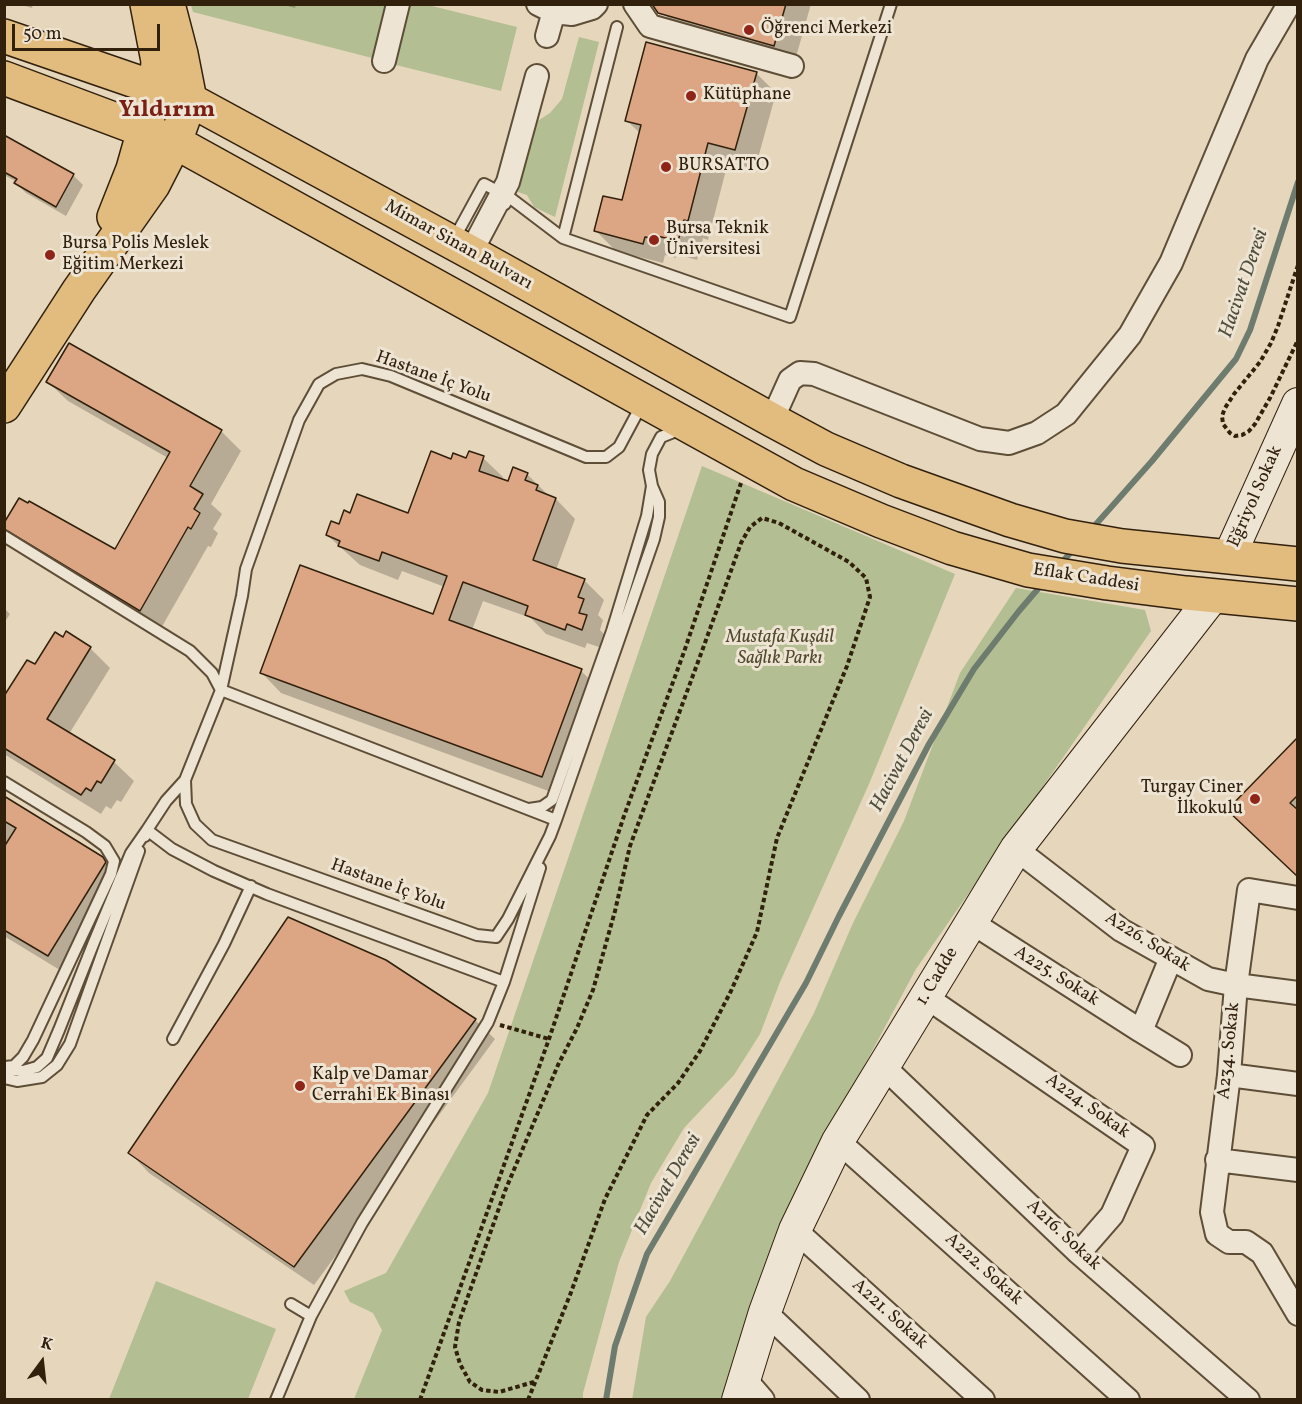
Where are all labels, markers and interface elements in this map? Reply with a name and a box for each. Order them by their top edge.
scale bar [15,12,164,50]
place label: Öğrenci Merkezi [761,19,892,41]
text: 50 m [23,22,62,47]
marker: Öğrenci Merkezi [742,23,756,37]
place label: Kütüphane [703,85,791,107]
marker: Kütüphane [684,89,698,103]
district label: Yıldırım [119,98,215,126]
place label: BURSATTO [678,156,769,178]
marker: BURSATTO [659,160,673,174]
street label: Mimar Sinan Bulvarı [380,196,536,296]
place label: Bursa Teknik Üniversitesi [666,219,769,262]
water label: Hacivat Deresi [1215,227,1275,341]
marker: Bursa Teknik Üniversitesi [647,233,661,247]
place label: Bursa Polis Meslek Eğitim Merkezi [62,234,209,276]
marker: Bursa Polis Meslek Eğitim Merkezi [43,248,57,262]
street label: Hastane İç Yolu [372,347,494,409]
street label: Eğriyol Sokak [1224,443,1288,551]
street label: Eflak Caddesi [1031,560,1141,598]
park label: Mustafa Kuşdil Sağlık Parkı [726,628,834,670]
water label: Hacivat Deresi [866,705,940,817]
place label: Turgay Ciner İlkokulu [1141,778,1243,820]
marker: Turgay Ciner İlkokulu [1248,792,1262,806]
street label: Hastane İç Yolu [327,855,449,917]
street label: A226. Sokak [1100,908,1194,978]
street label: A225. Sokak [1009,942,1103,1012]
street label: 1. Cadde [912,944,964,1010]
street label: A234. Sokak [1214,1001,1246,1101]
place label: Kalp ve Damar Cerrahi Ek Binası [312,1065,450,1108]
street label: A224. Sokak [1041,1070,1133,1144]
marker: Kalp ve Damar Cerrahi Ek Binası [293,1079,307,1093]
water label: Hacivat Deresi [630,1130,708,1240]
street label: A216. Sokak [1021,1196,1105,1276]
street label: A222. Sokak [940,1229,1026,1311]
street label: A221. Sokak [847,1275,931,1355]
north arrow [12,1332,72,1392]
text: K [38,1332,55,1357]

